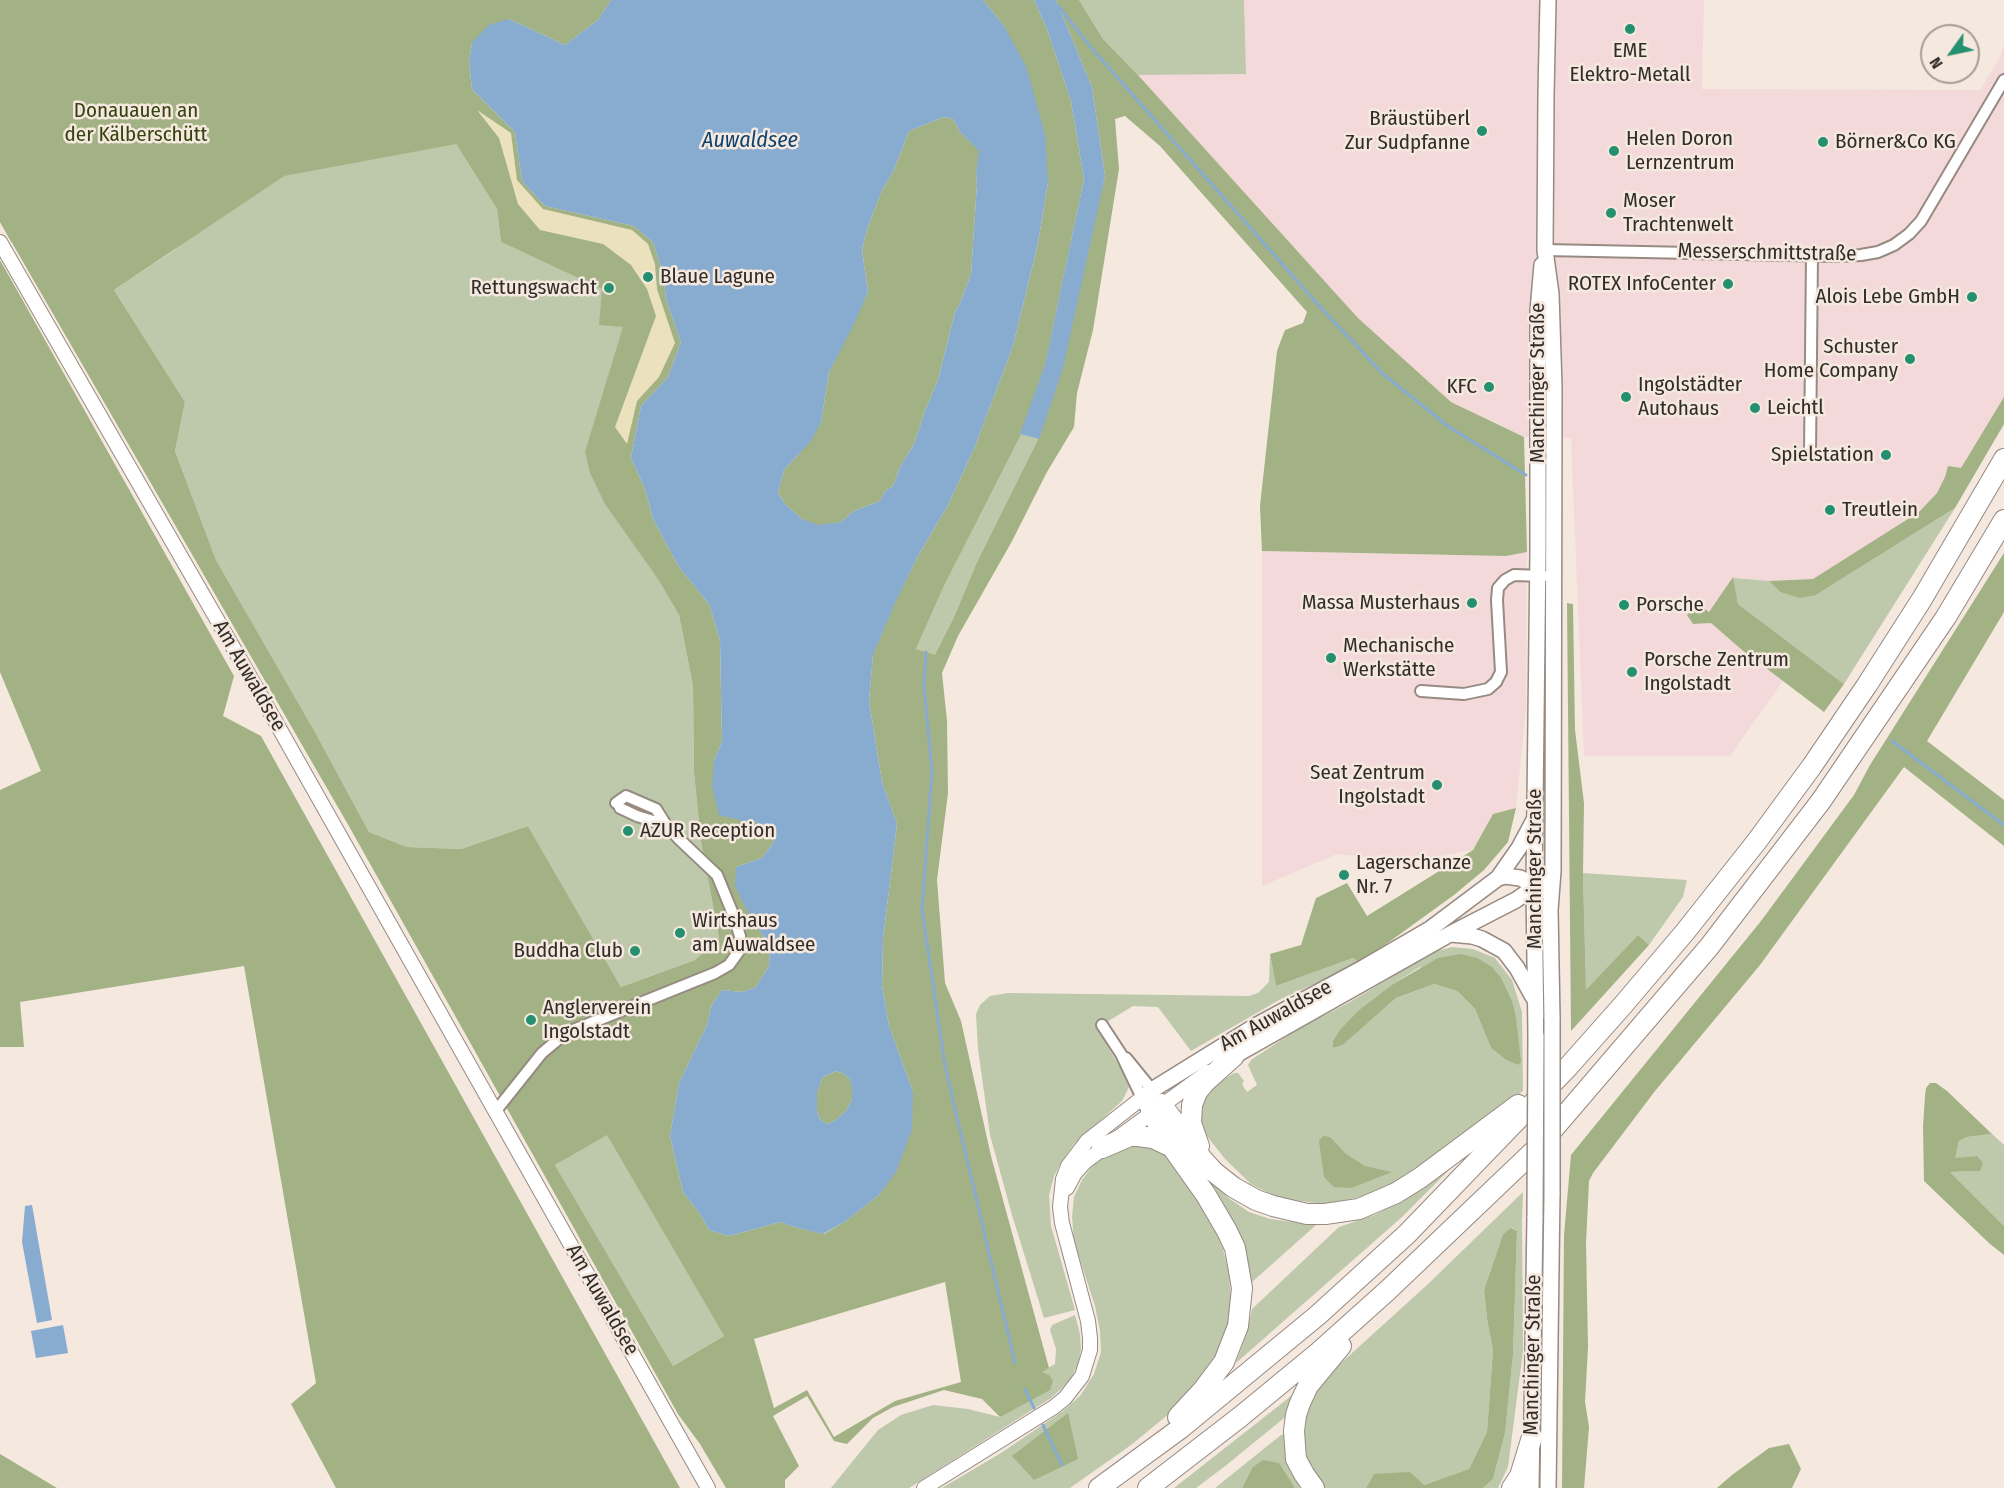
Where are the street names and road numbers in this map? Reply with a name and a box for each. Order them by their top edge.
street label: Messerschmittstraße [1677,239,1857,267]
street label: Manchinger Straße [1525,303,1551,463]
street label: Am Auwaldsee [207,616,291,736]
street label: Manchinger Straße [1522,789,1548,949]
street label: Am Auwaldsee [1216,975,1336,1057]
street label: Am Auwaldsee [560,1240,644,1360]
street label: Manchinger Straße [1519,1274,1547,1436]

